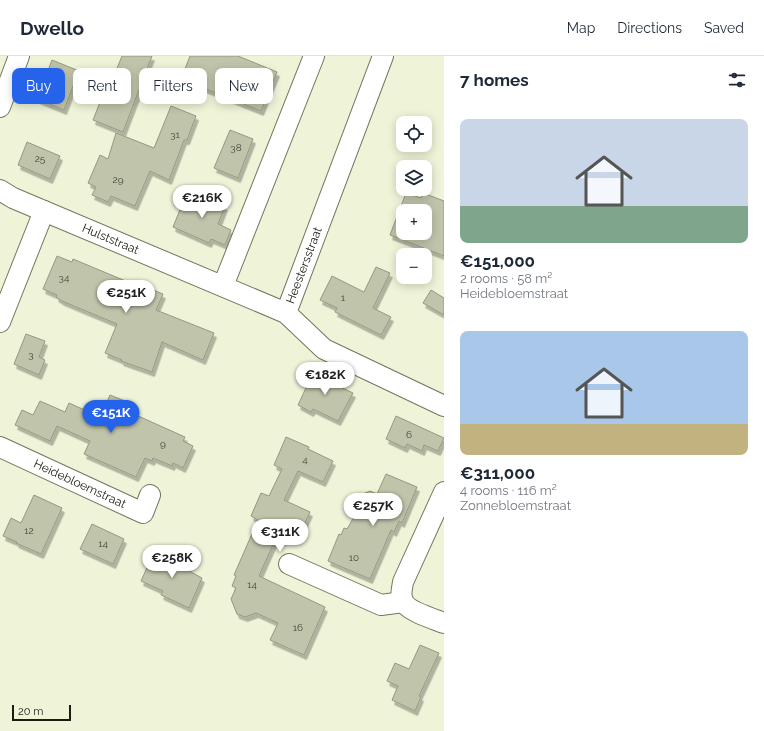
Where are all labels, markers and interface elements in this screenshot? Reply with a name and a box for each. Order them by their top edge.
text: Dwello [20,17,84,39]
text: Map [567,20,595,36]
text: Directions [617,20,682,36]
text: Saved [704,20,744,36]
chip: Buy [12,68,65,104]
chip: Rent [73,68,131,104]
chip: Filters [139,68,207,104]
chip: New [215,68,273,104]
icon: filters [726,69,748,91]
text: 7 homes [460,70,529,90]
map controls [396,116,432,284]
button: locate [396,116,432,152]
house number: 31 [170,129,181,140]
house number: 38 [230,142,242,153]
icon: home [568,145,640,217]
house number: 25 [35,153,46,164]
button: layers [396,160,432,196]
house number: 29 [112,174,124,185]
pin: €216K [174,185,230,219]
text: €216K [182,190,222,205]
button: + [396,204,432,240]
street label: Hulststraat [80,221,141,257]
street label: Heestersstraat [283,225,325,306]
button: − [396,248,432,284]
text: €151,000 [460,251,535,271]
text: 2 rooms · 58 m² [460,271,552,286]
house number: 34 [59,272,70,283]
pin: €251K [98,280,154,314]
text: €251K [106,285,146,300]
text: Heidebloemstraat [460,286,568,301]
house number: 1 [341,292,346,303]
house number: 3 [28,349,34,360]
icon: home [568,357,640,429]
pin: €182K [297,362,353,396]
text: €182K [305,367,345,382]
pin: €151K [83,400,139,434]
text: €151K [91,405,131,420]
house number: 6 [406,429,412,440]
house number: 9 [160,438,166,449]
house number: 4 [302,454,308,465]
street label: Heidebloemstraat [32,457,128,511]
text: €311,000 [460,463,535,483]
text: 4 rooms · 116 m² [460,483,557,498]
pin: €257K [345,493,401,527]
text: €257K [353,498,393,513]
text: Zonnebloemstraat [460,498,571,513]
pin: €311K [252,519,308,553]
text: €311K [260,524,300,539]
house number: 12 [24,525,34,536]
house number: 14 [98,538,108,549]
pin: €258K [144,545,200,579]
text: €258K [151,550,193,565]
house number: 10 [349,552,359,563]
house number: 14 [247,579,257,590]
house number: 16 [293,622,303,633]
scale bar [12,703,71,722]
text: 20 m [18,705,43,718]

